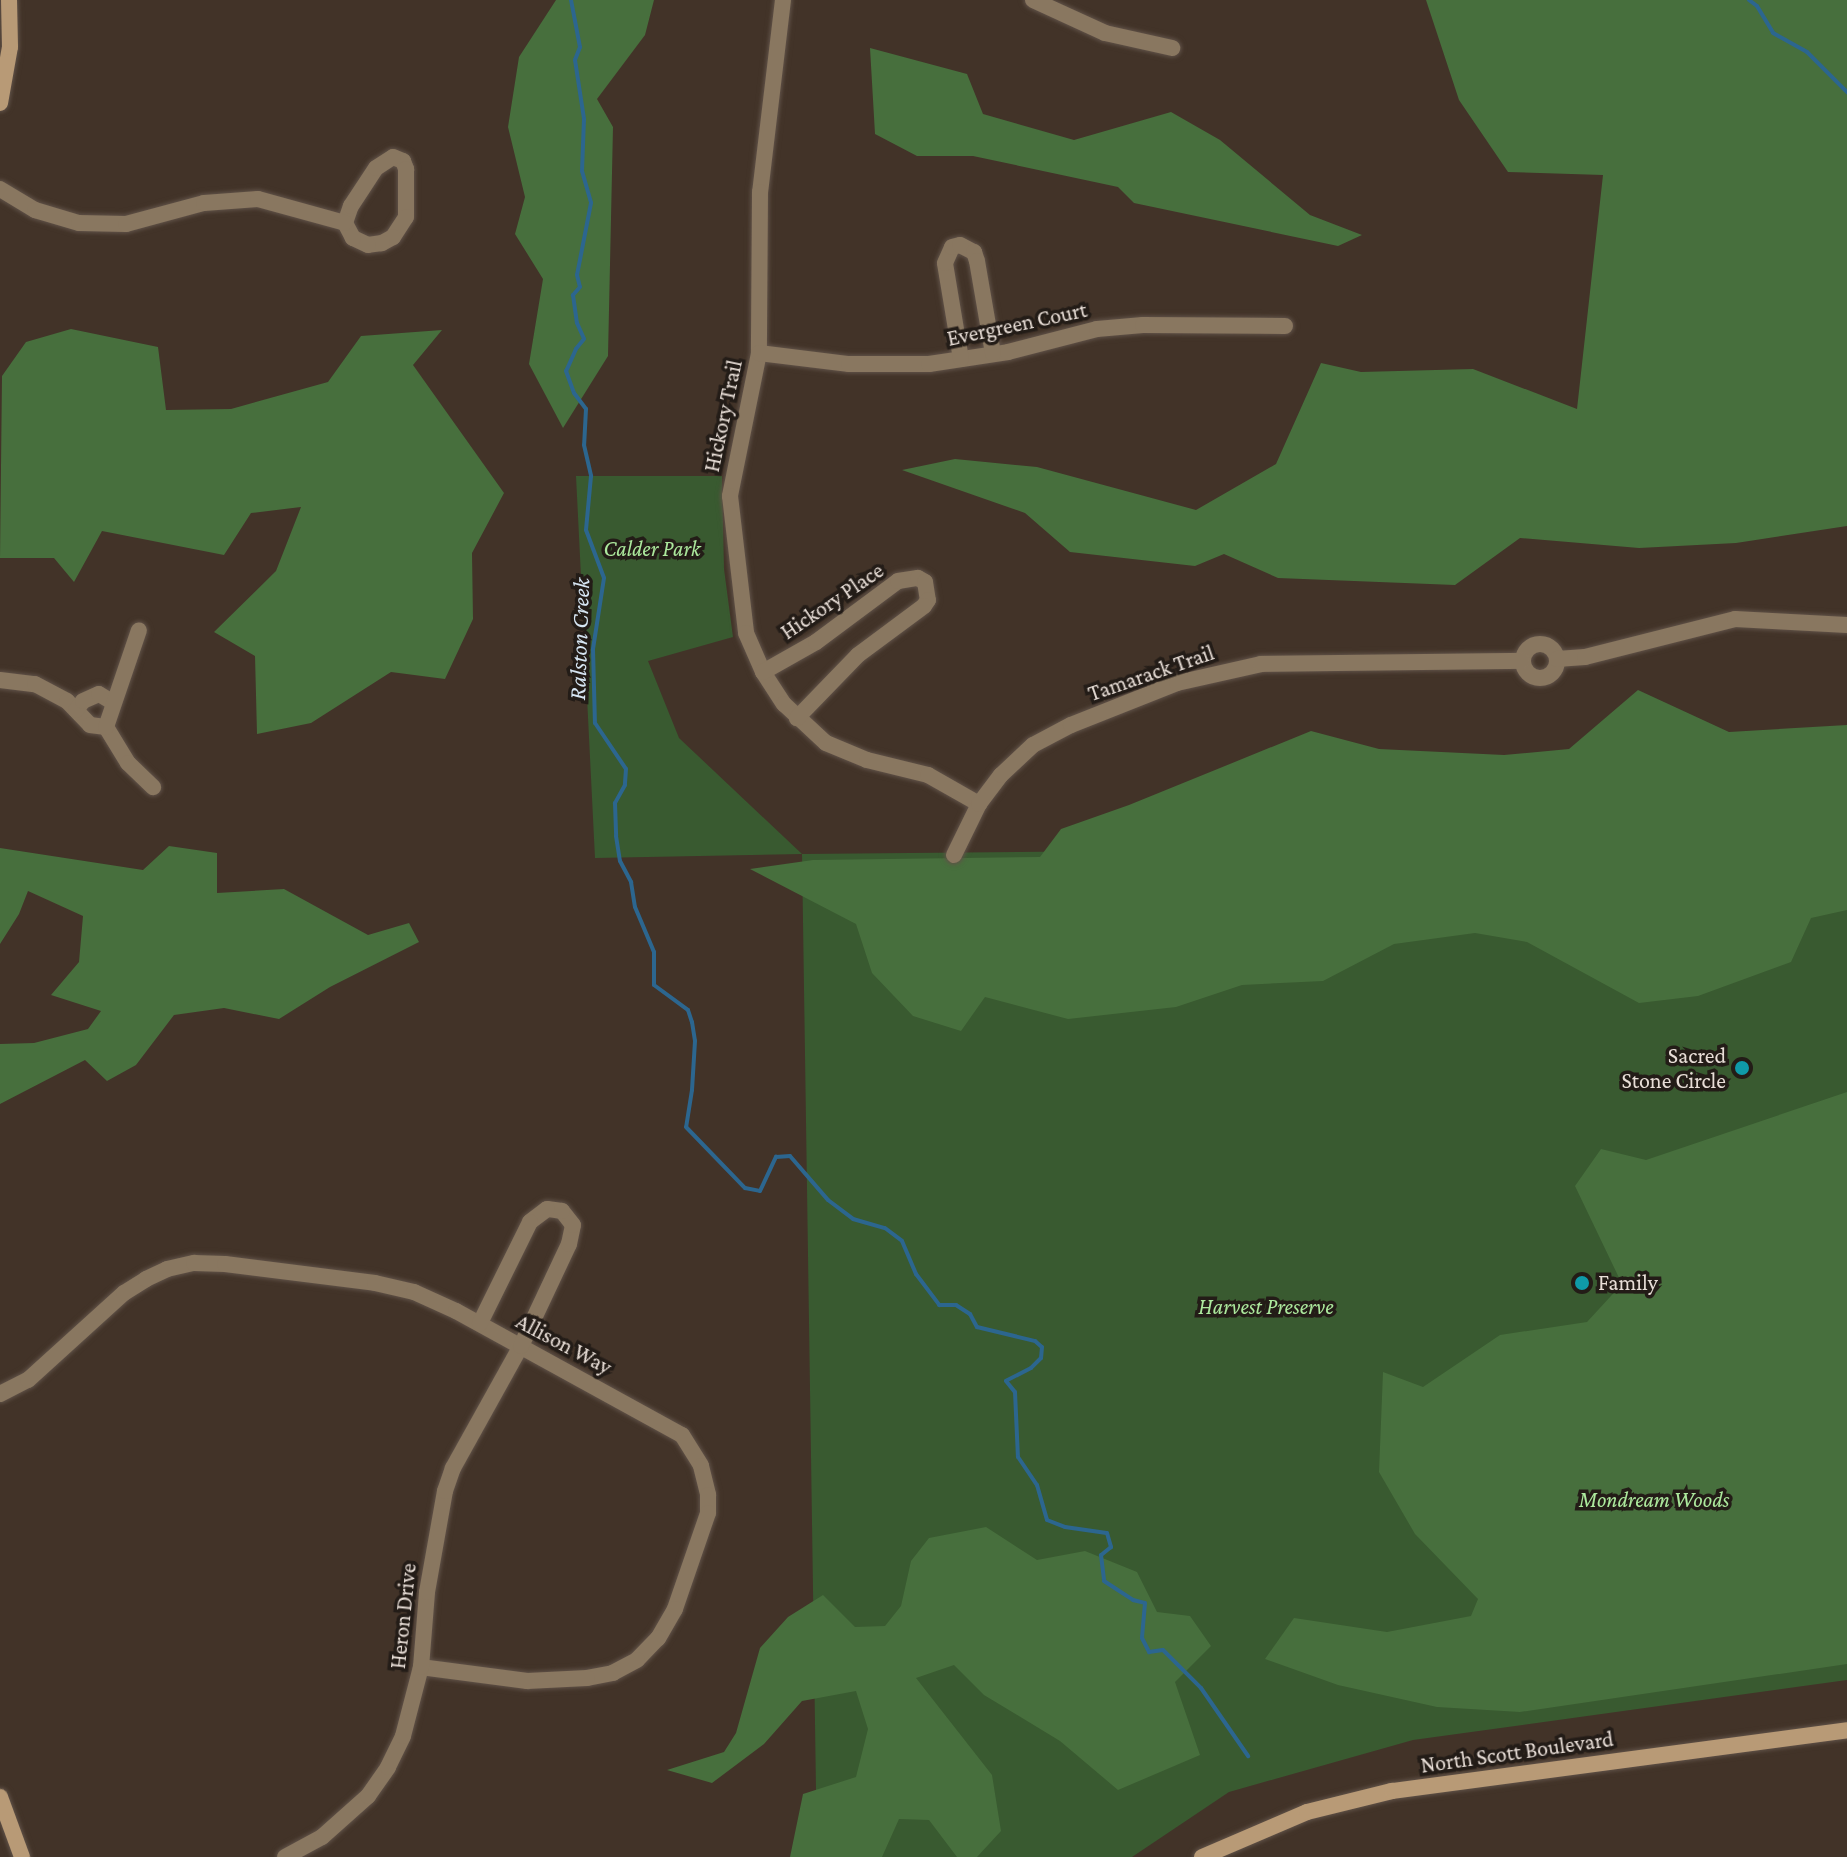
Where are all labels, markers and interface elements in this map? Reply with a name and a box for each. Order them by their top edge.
street label: Evergreen Court [945,296,1089,352]
street label: Hickory Trail [698,358,748,474]
park label: Calder Park [603,536,701,562]
street label: Hickory Place [776,557,888,645]
water label: Ralston Creek [562,577,596,701]
street label: Tamarack Trail [1085,639,1217,707]
place label: Sacred Stone Circle [1622,1042,1726,1094]
marker: Sacred Stone Circle [1733,1059,1751,1077]
place label: Family [1598,1270,1658,1296]
marker: Family [1573,1274,1591,1292]
park label: Harvest Preserve [1198,1294,1334,1320]
street label: Allison Way [512,1308,616,1380]
park label: Mondream Woods [1579,1487,1729,1513]
street label: Heron Drive [384,1562,422,1670]
street label: North Scott Boulevard [1419,1725,1615,1779]

